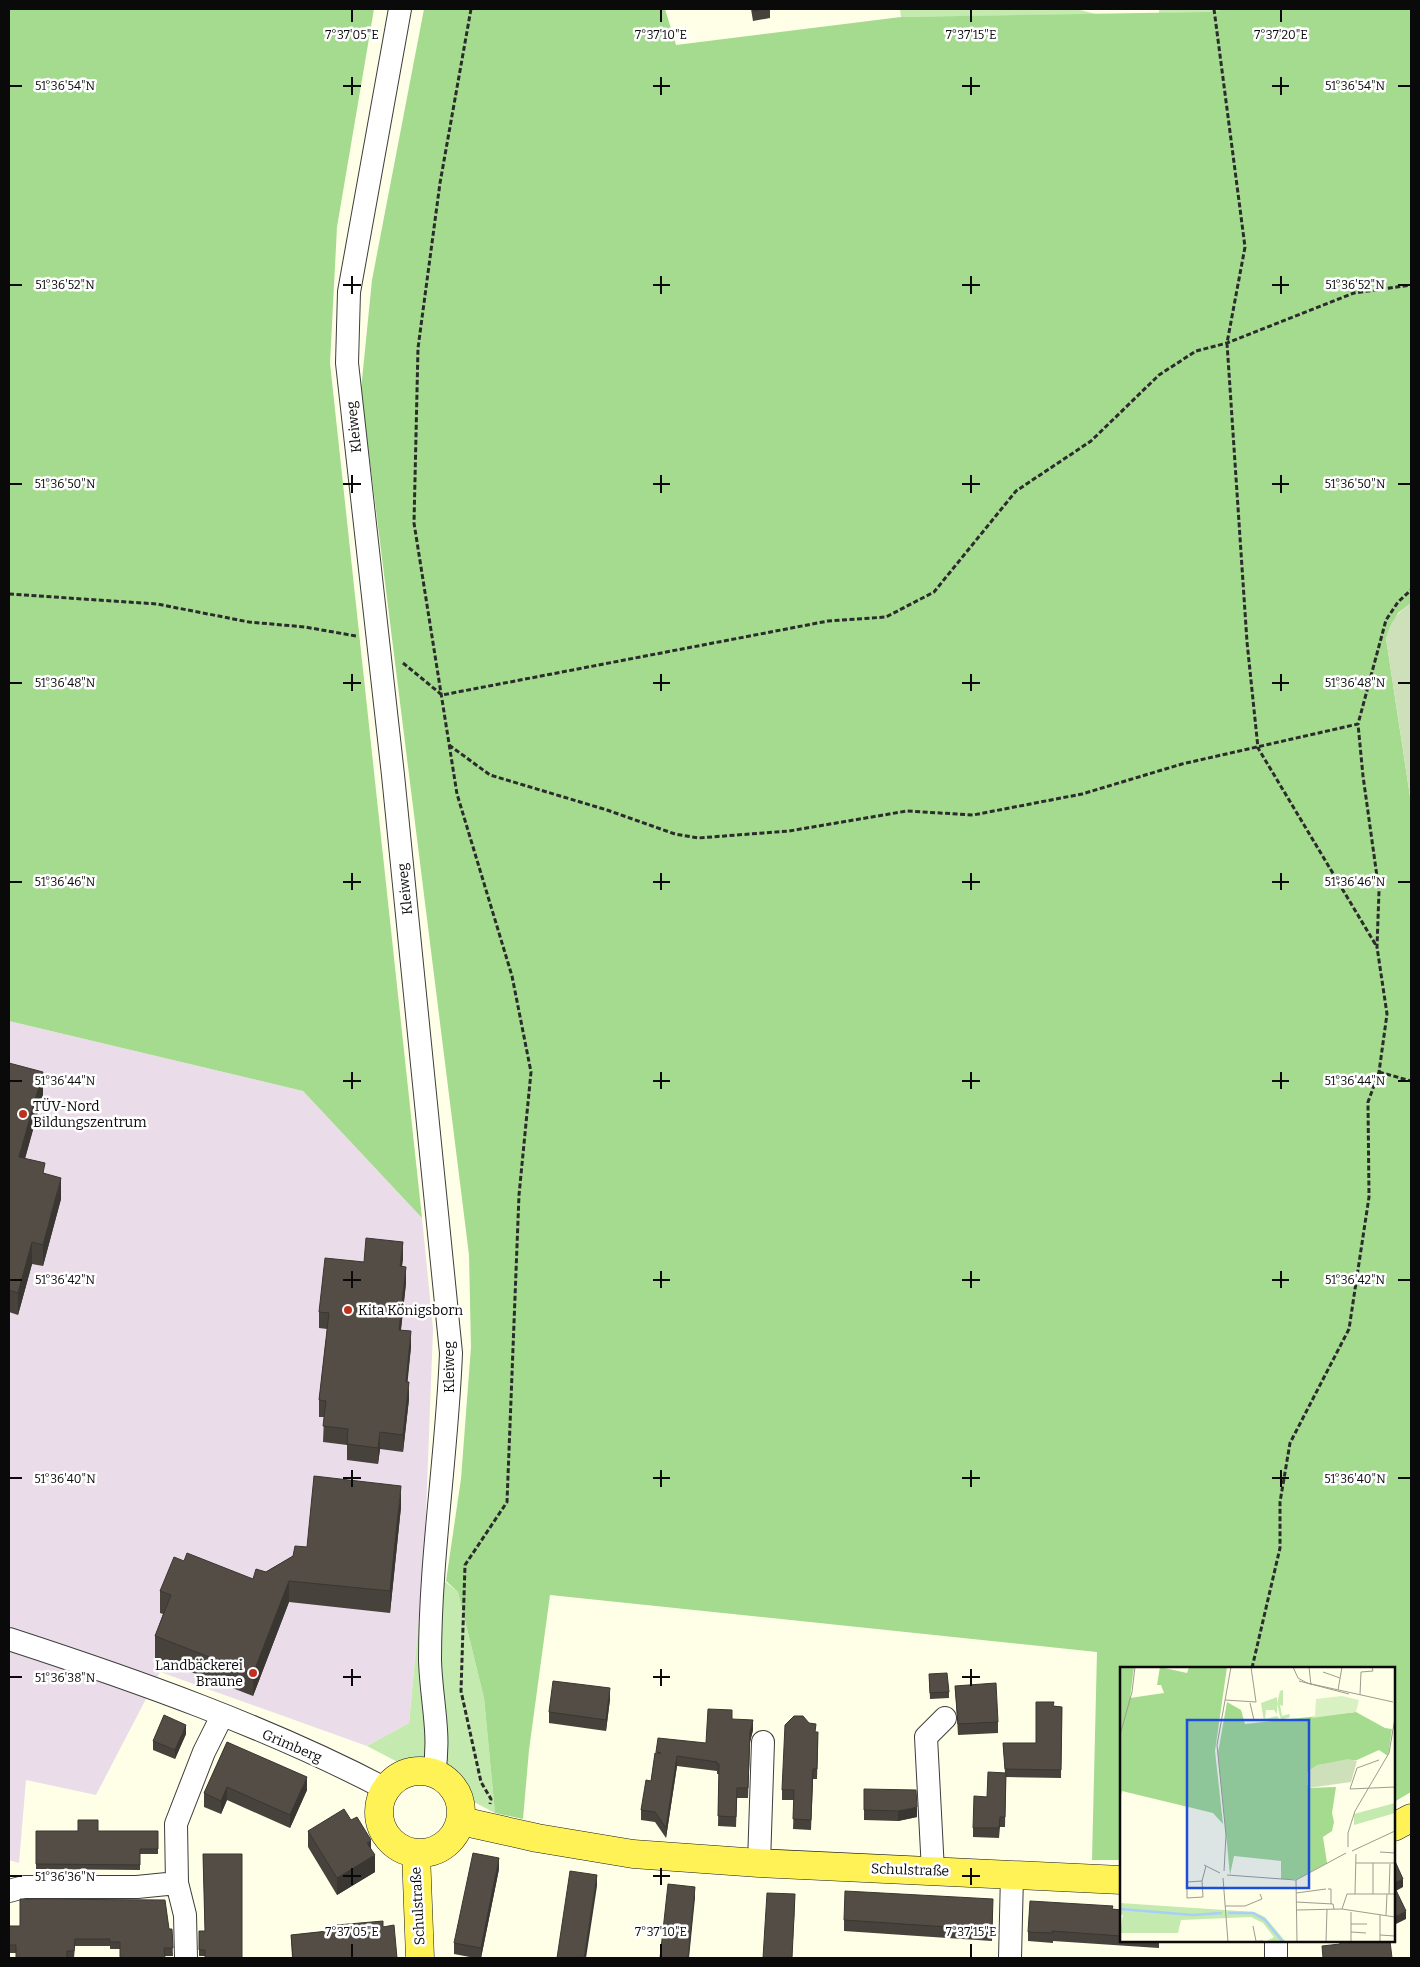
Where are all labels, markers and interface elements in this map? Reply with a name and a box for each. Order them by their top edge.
text: 7°37'05"E [325,28,379,42]
text: 7°37'10"E [635,28,687,42]
text: 7°37'15"E [946,28,996,42]
text: 7°37'20"E [1254,28,1308,42]
text: 51°36'54"N [35,79,96,93]
text: 51°36'54"N [1325,79,1386,93]
text: 51°36'52"N [35,278,95,292]
text: 51°36'52"N [1325,278,1385,292]
street label: Kleiweg [343,400,365,454]
text: 51°36'50"N [35,477,96,491]
text: 51°36'50"N [1325,477,1386,491]
text: 51°36'48"N [35,676,96,690]
text: 51°36'48"N [1325,676,1386,690]
street label: Kleiweg [394,862,416,916]
text: 51°36'46"N [35,875,96,889]
text: 51°36'46"N [1325,875,1386,889]
text: 51°36'44"N [35,1074,96,1088]
text: 51°36'44"N [1325,1074,1386,1088]
place label: TÜV-Nord Bildungszentrum [33,1098,147,1131]
marker: TÜV-Nord Bildungszentrum [17,1108,29,1120]
text: 51°36'42"N [35,1273,96,1287]
text: 51°36'42"N [1325,1273,1386,1287]
place label: Kita Königsborn [358,1302,463,1319]
marker: Kita Königsborn [342,1304,354,1316]
street label: Kleiweg [441,1341,458,1393]
text: 51°36'40"N [34,1472,96,1486]
text: 51°36'40"N [1324,1472,1386,1486]
place label: Landbäckerei Braune [155,1657,243,1690]
marker: Landbäckerei Braune [247,1667,259,1679]
inset map [1120,1667,1395,1942]
text: 51°36'38"N [35,1671,96,1685]
street label: Grimberg [260,1726,325,1766]
street label: Schulstraße [871,1860,949,1880]
street label: Schulstraße [407,1866,429,1946]
text: 51°36'36"N [35,1870,96,1884]
text: 7°37'05"E [325,1925,379,1939]
text: 7°37'10"E [635,1925,687,1939]
text: 7°37'15"E [946,1925,996,1939]

